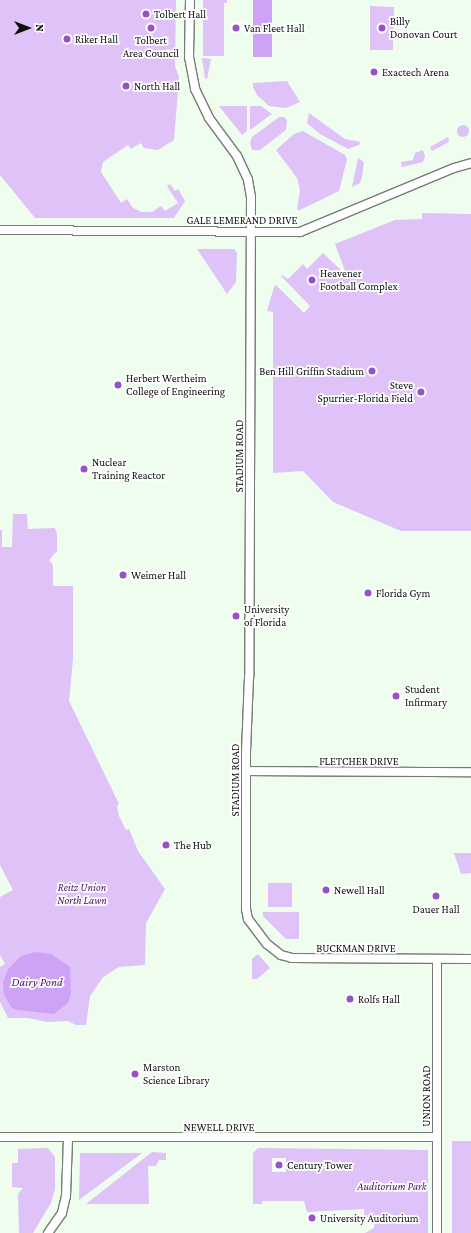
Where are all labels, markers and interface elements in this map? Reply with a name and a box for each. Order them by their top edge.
place label: Tolbert Hall [154,7,206,21]
north arrow [8,8,48,48]
marker: Tolbert Hall [141,9,151,19]
place label: Billy Donovan Court [390,15,457,41]
place label: Van Fleet Hall [244,21,305,35]
marker: Tolbert Area Council [146,23,156,33]
marker: Van Fleet Hall [231,23,241,33]
marker: Billy Donovan Court [377,23,387,33]
text: N [34,24,46,32]
place label: Riker Hall [75,32,118,46]
marker: Riker Hall [62,34,72,44]
place label: Tolbert Area Council [123,34,179,60]
place label: Exactech Arena [382,65,449,79]
marker: Exactech Arena [369,67,379,77]
place label: North Hall [134,79,180,93]
marker: North Hall [121,81,131,91]
street label: GALE LEMERAND DRIVE [187,213,297,227]
place label: Heavener Football Complex [320,267,398,293]
marker: Heavener Football Complex [307,275,317,285]
place label: Ben Hill Griffin Stadium [259,364,364,378]
marker: Ben Hill Griffin Stadium [367,366,377,376]
place label: Herbert Wertheim College of Engineering [126,372,225,398]
place label: Steve Spurrier-Florida Field [318,379,413,405]
marker: Herbert Wertheim College of Engineering [113,380,123,390]
marker: Steve Spurrier-Florida Field [416,387,426,397]
street label: STADIUM ROAD [232,420,246,492]
place label: Nuclear Training Reactor [92,456,165,482]
marker: Nuclear Training Reactor [79,464,89,474]
place label: Weimer Hall [131,568,186,582]
marker: Weimer Hall [118,570,128,580]
place label: Florida Gym [376,586,430,600]
marker: Florida Gym [363,588,373,598]
place label: University of Florida [244,603,289,629]
marker: University of Florida [231,611,241,621]
place label: Student Infirmary [405,683,447,709]
marker: Student Infirmary [390,690,402,702]
street label: STADIUM ROAD [228,744,242,816]
street label: FLETCHER DRIVE [319,754,399,768]
place label: The Hub [174,838,211,852]
marker: The Hub [161,840,171,850]
park label: Reitz Union North Lawn [57,881,107,907]
place label: Newell Hall [334,883,385,897]
marker: Newell Hall [321,885,331,895]
marker: Dauer Hall [431,891,441,901]
place label: Dauer Hall [412,902,460,916]
street label: BUCKMAN DRIVE [316,941,396,955]
water label: Dairy Pond [11,976,63,990]
place label: Rolfs Hall [358,992,400,1006]
marker: Rolfs Hall [345,994,355,1004]
place label: Marston Science Library [143,1061,210,1087]
street label: UNION ROAD [419,1065,433,1127]
marker: Marston Science Library [130,1069,140,1079]
street label: NEWELL DRIVE [183,1120,255,1134]
place label: Century Tower [287,1158,352,1172]
marker: Century Tower [274,1160,284,1170]
park label: Auditorium Park [357,1179,427,1193]
place label: University Auditorium [320,1211,419,1225]
marker: University Auditorium [307,1213,317,1223]

